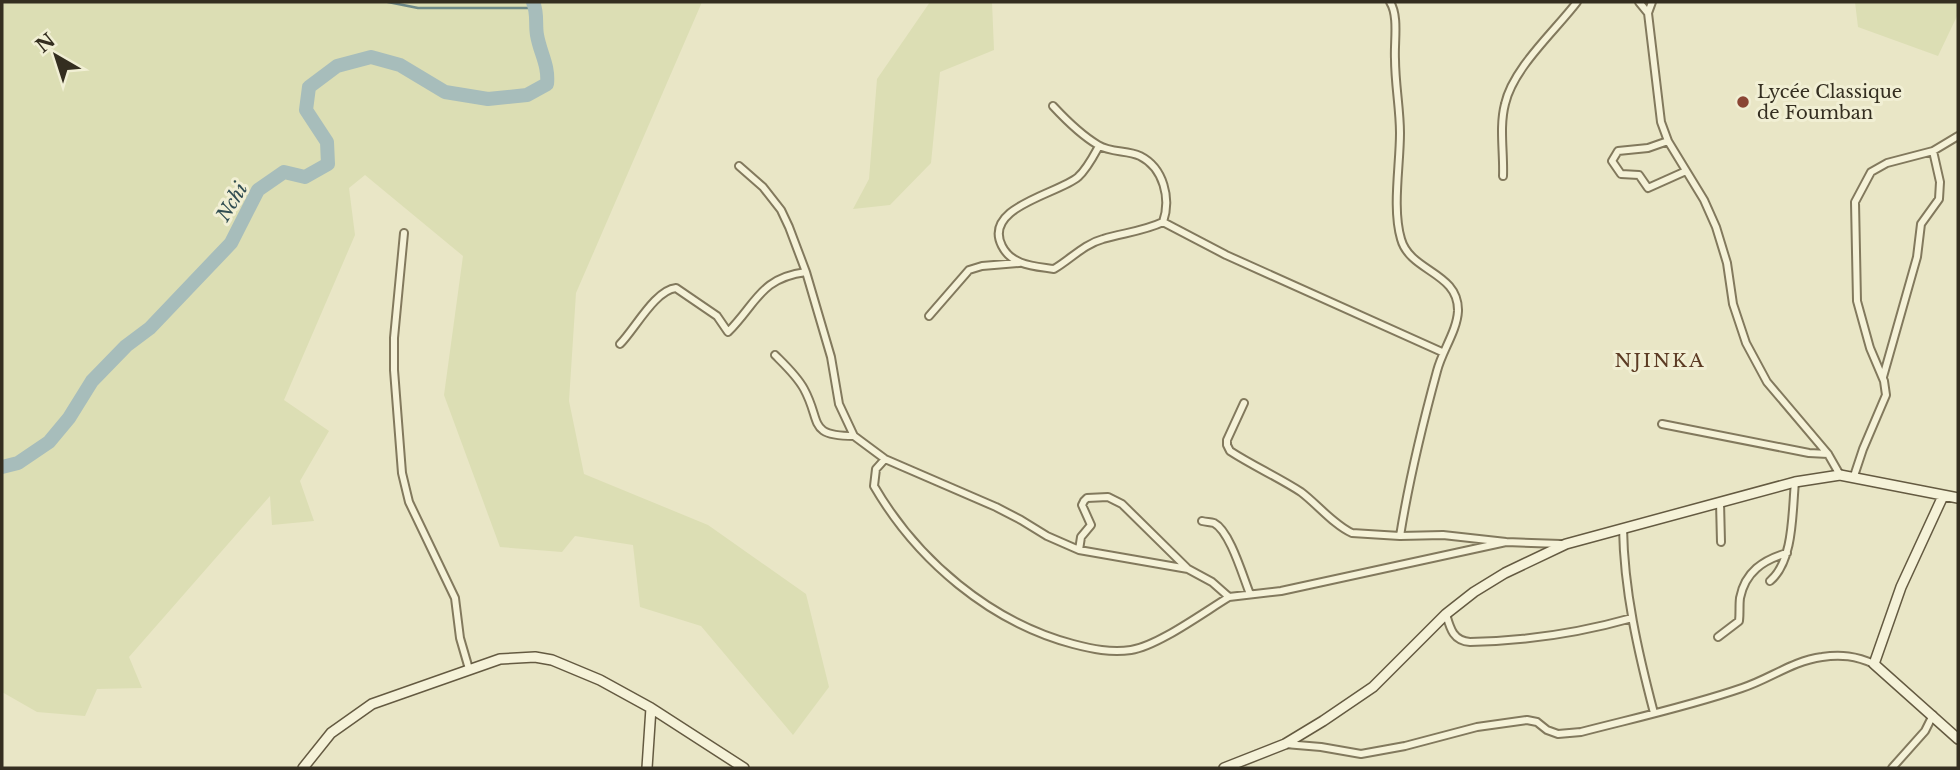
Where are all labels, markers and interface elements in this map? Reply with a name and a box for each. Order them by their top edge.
north arrow [21,21,91,91]
text: N [31,29,60,58]
place label: Lycée Classique de Foumban [1757,81,1902,124]
marker: Lycée Classique de Foumban [1735,94,1751,110]
water label: Nchi [211,178,253,226]
district label: NJINKA [1614,349,1706,372]

